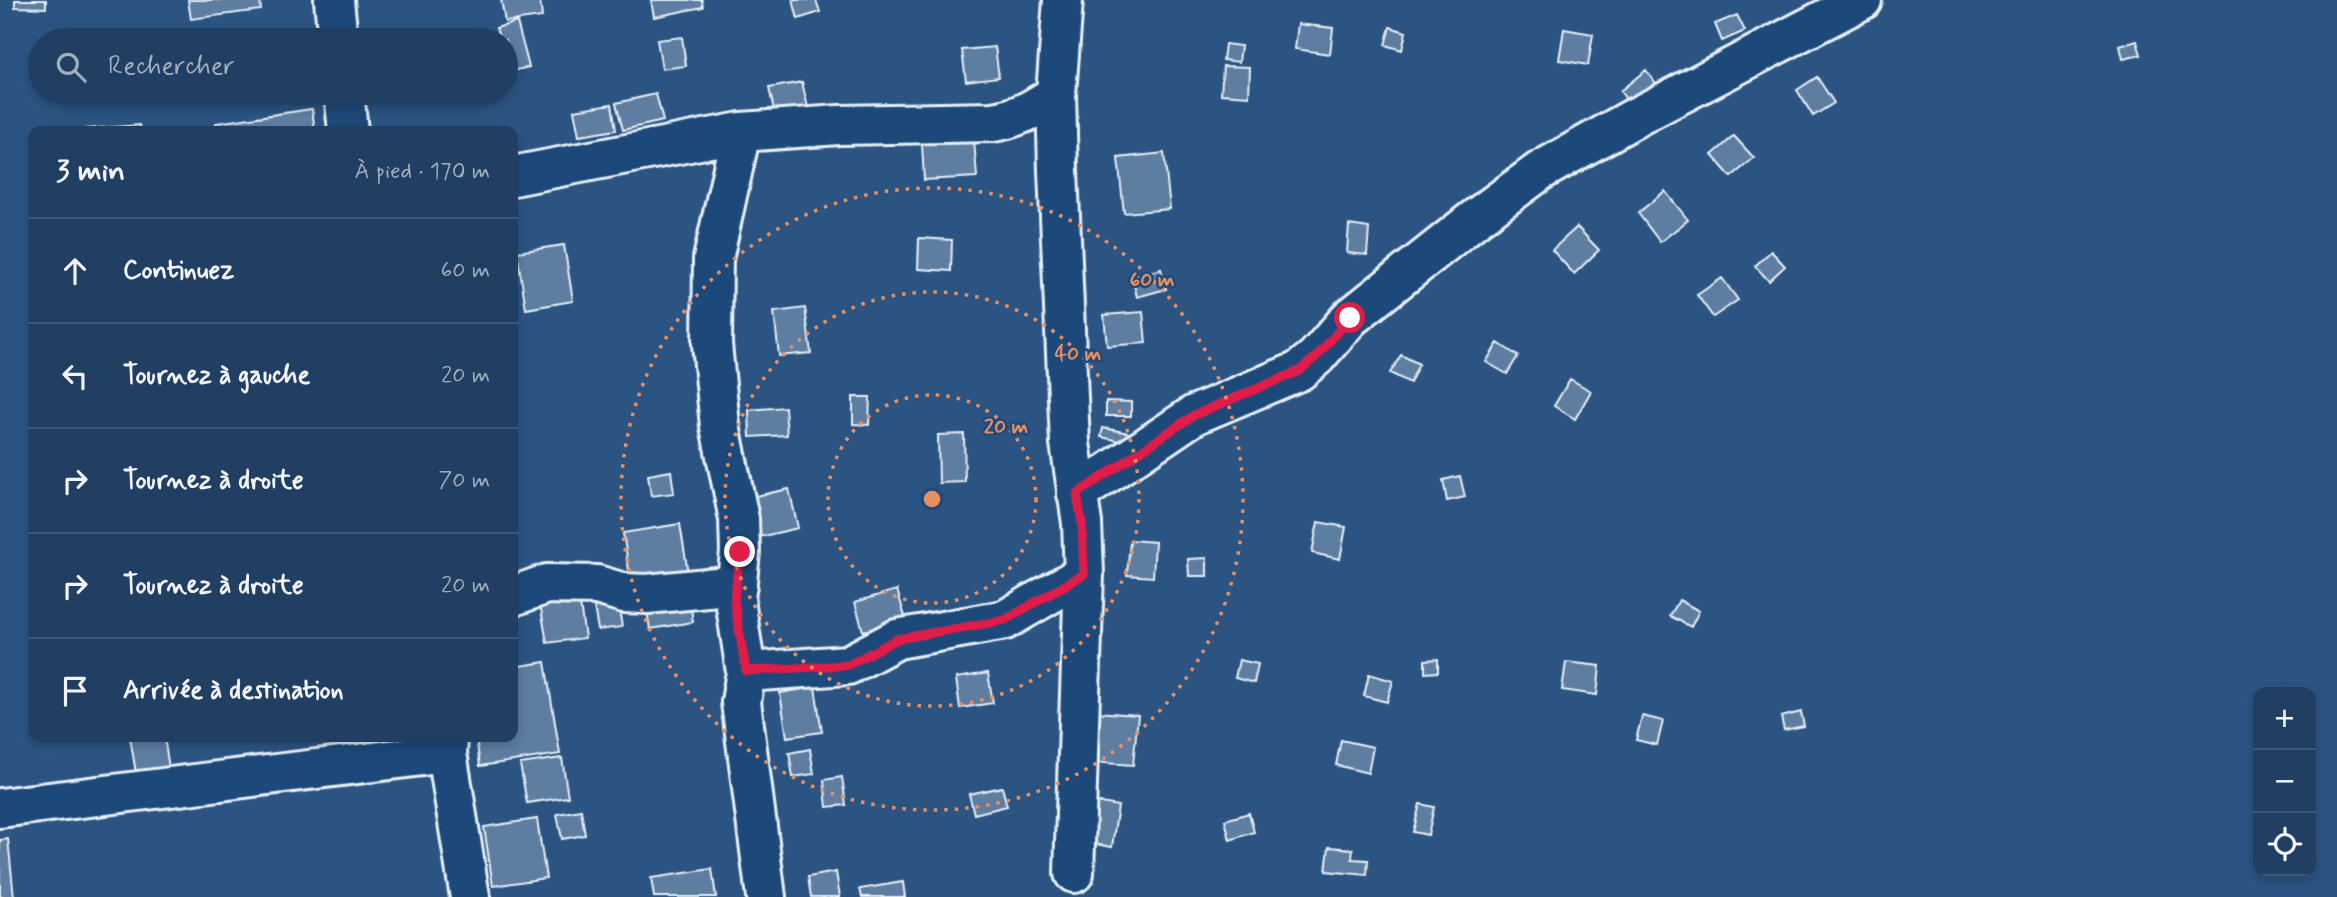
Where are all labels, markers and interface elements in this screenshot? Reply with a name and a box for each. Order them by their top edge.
search box [28,28,518,105]
icon: search [52,48,90,86]
text: Rechercher [108,50,234,84]
text: 3 min [56,152,125,191]
text: À pied · 170 m [354,157,490,187]
icon: ahead [56,252,94,290]
text: Continuez [123,254,234,288]
text: 60 m [441,256,490,286]
text: 60 m [1129,266,1175,294]
route start [1334,302,1365,333]
text: 40 m [1055,340,1102,368]
icon: left [56,357,94,395]
text: Tournez à gauche [123,359,310,393]
text: 20 m [441,361,490,391]
text: 20 m [984,413,1029,441]
icon: right [56,462,94,500]
text: Tournez à droite [123,464,304,498]
text: 70 m [438,466,490,496]
centre of rings [920,487,944,511]
route end [724,536,755,567]
icon: right [56,567,94,605]
text: Tournez à droite [123,569,304,603]
text: 20 m [441,571,490,601]
icon: arrive [56,672,94,710]
text: Arrivée à destination [123,674,344,708]
map controls [2253,687,2316,876]
button: + [2253,687,2316,750]
button: − [2253,750,2316,813]
button: locate [2253,813,2316,876]

